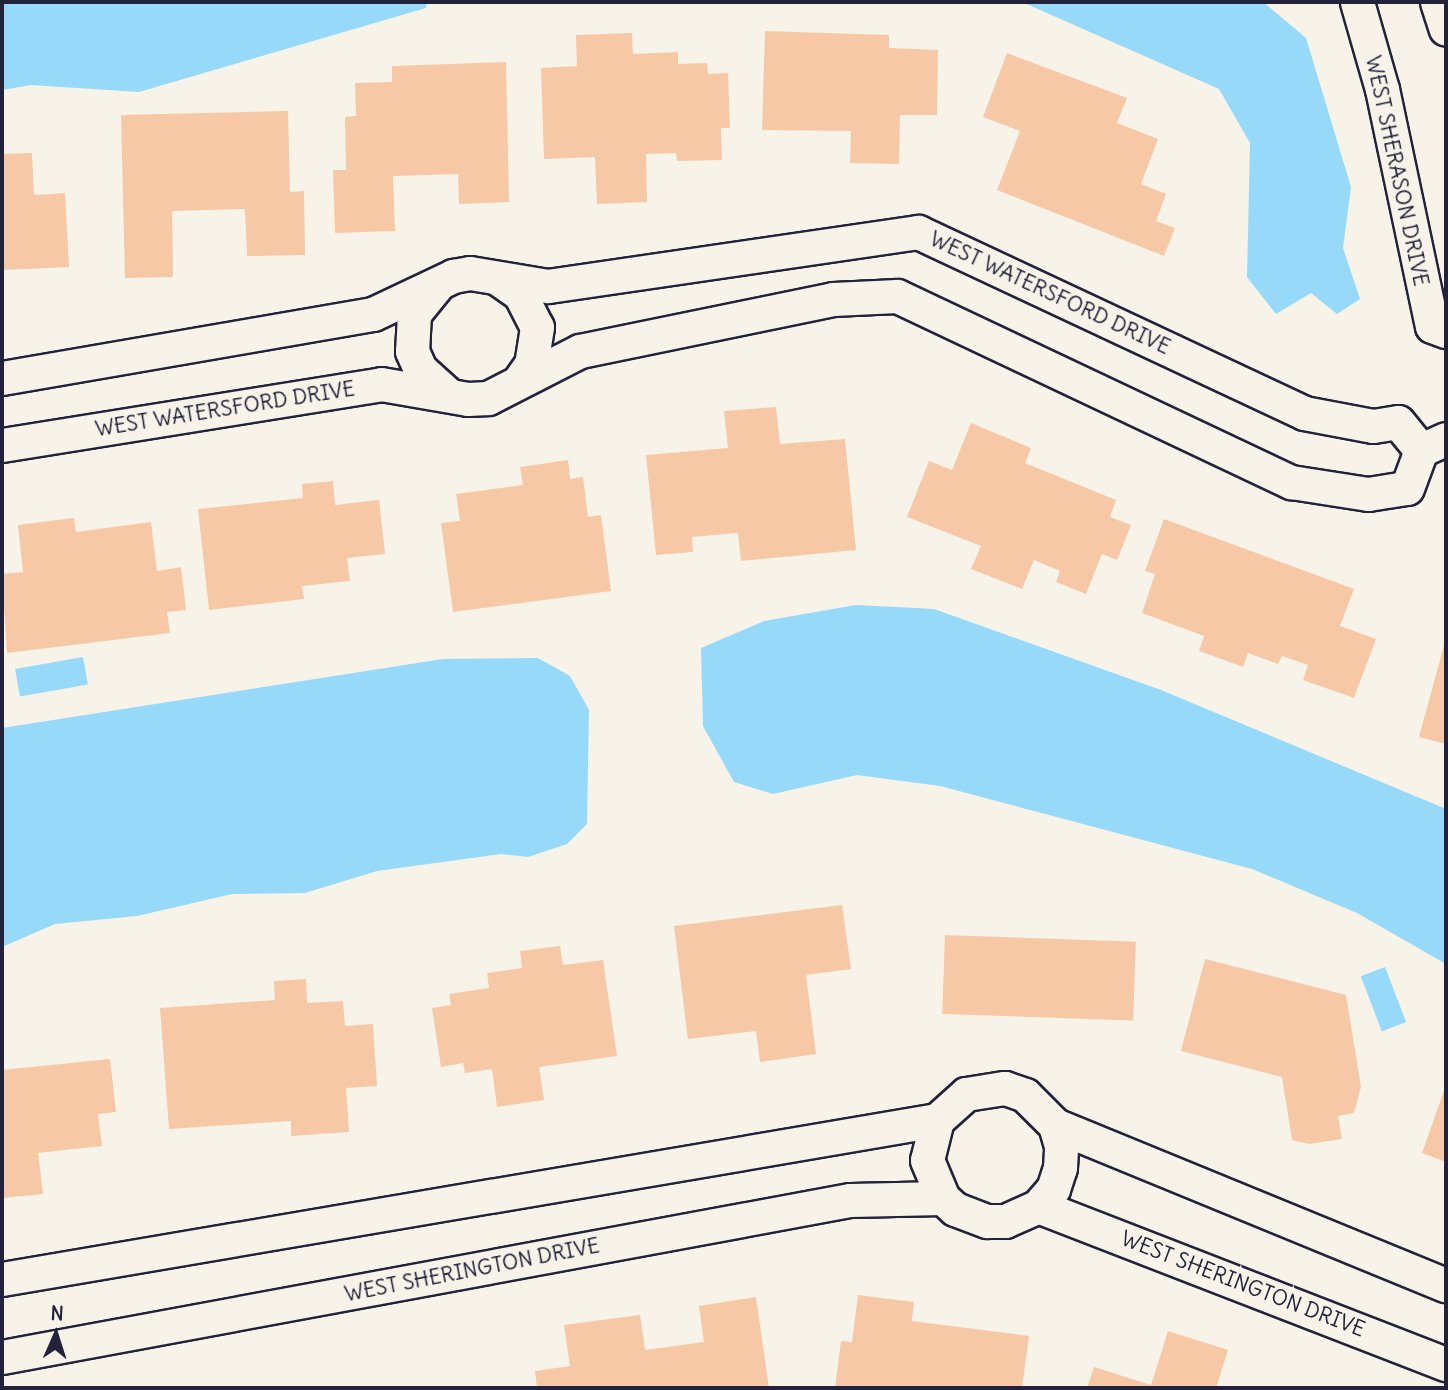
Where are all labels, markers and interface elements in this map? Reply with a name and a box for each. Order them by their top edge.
street label: WEST SHERASON DRIVE [1360,53,1434,289]
street label: WEST WATERSFORD DRIVE [926,226,1174,360]
street label: WEST WATERSFORD DRIVE [93,376,357,442]
street label: WEST SHERINGTON DRIVE [1117,1226,1369,1342]
street label: WEST SHERINGTON DRIVE [342,1233,602,1307]
north arrow [21,1299,91,1369]
text: N [50,1301,64,1325]

